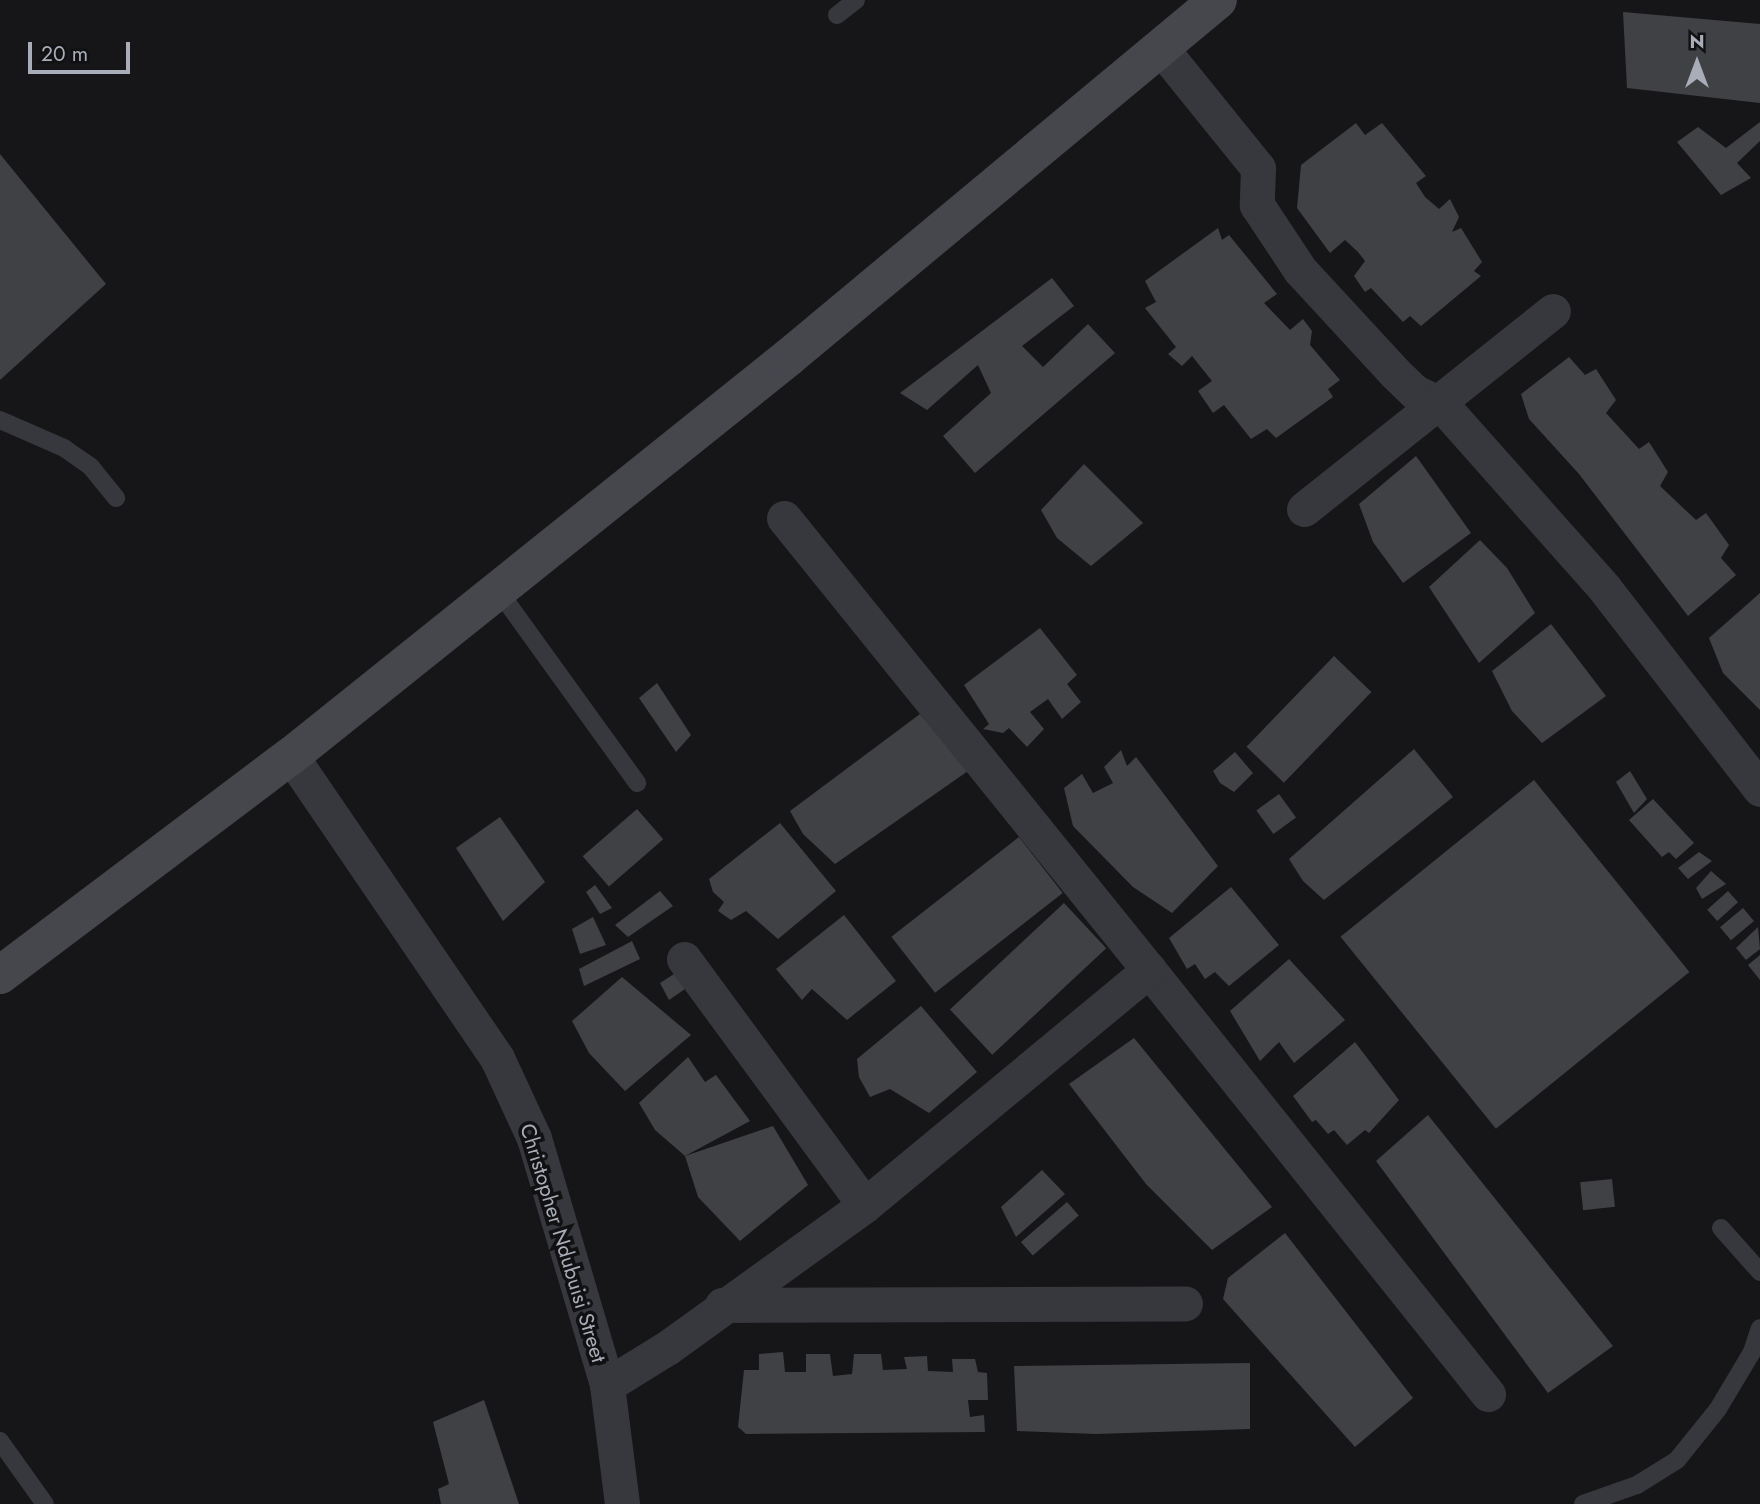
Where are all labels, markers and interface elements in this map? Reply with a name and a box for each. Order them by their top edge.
scale bar [32,28,133,72]
north arrow [1662,28,1732,98]
text: N [1689,28,1705,55]
text: 20 m [41,39,88,69]
street label: Christopher Ndubuisi Street [515,1121,611,1365]

